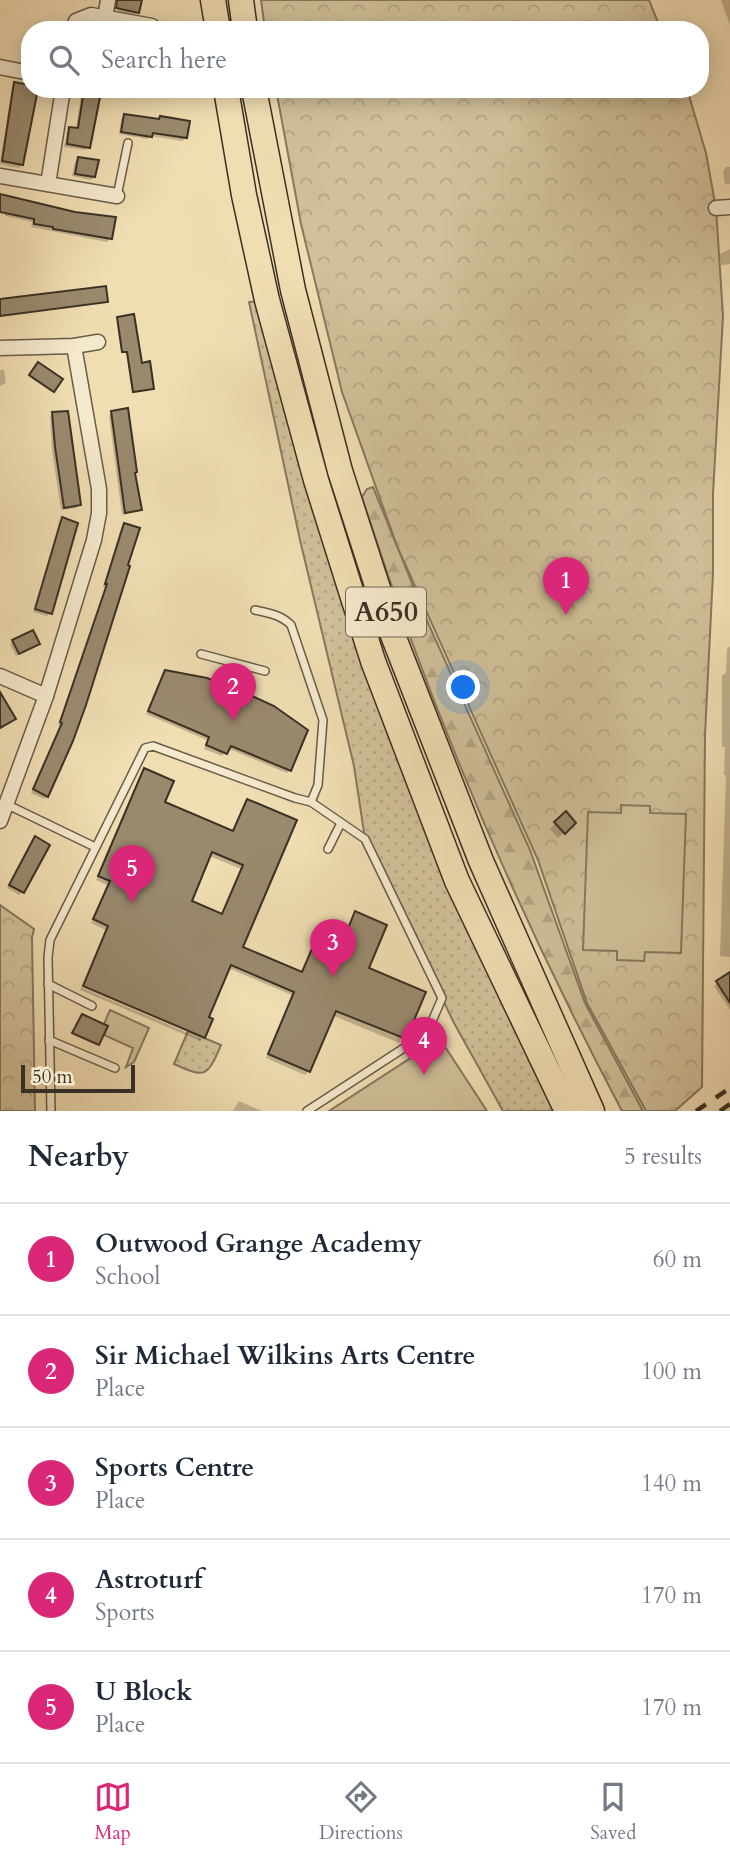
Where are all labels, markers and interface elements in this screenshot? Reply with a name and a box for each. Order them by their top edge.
search box [21,21,709,98]
icon: search [45,41,83,79]
text: Search here [101,42,227,77]
pin: 1 [543,557,589,615]
road number: A650 [346,588,426,636]
pin: 2 [210,663,256,721]
your location [446,670,480,704]
pin: 5 [109,845,155,903]
pin: 3 [310,919,356,977]
pin: 4 [401,1017,447,1075]
scale bar [21,1062,135,1094]
text: 50 m [32,1064,73,1090]
text: Nearby [28,1136,129,1177]
text: 5 results [624,1141,702,1172]
text: Outwood Grange Academy [95,1226,422,1261]
text: 1 [45,1244,57,1275]
text: 60 m [653,1244,702,1275]
text: School [95,1261,160,1292]
text: Sir Michael Wilkins Arts Centre [95,1338,475,1373]
text: 2 [45,1356,57,1387]
text: 100 m [641,1356,702,1387]
text: Place [95,1373,145,1404]
text: Sports Centre [95,1450,254,1485]
text: 3 [45,1468,57,1499]
text: 140 m [641,1468,702,1499]
text: Place [95,1485,145,1516]
text: Astroturf [95,1562,203,1597]
text: 4 [45,1580,57,1611]
text: 170 m [641,1580,702,1611]
text: Sports [95,1597,155,1628]
text: U Block [95,1674,192,1709]
text: 5 [45,1692,57,1723]
text: 170 m [641,1692,702,1723]
text: Place [95,1709,145,1740]
tab: Map [94,1778,132,1846]
tab: Directions [319,1778,403,1846]
tab: Saved [590,1778,636,1846]

